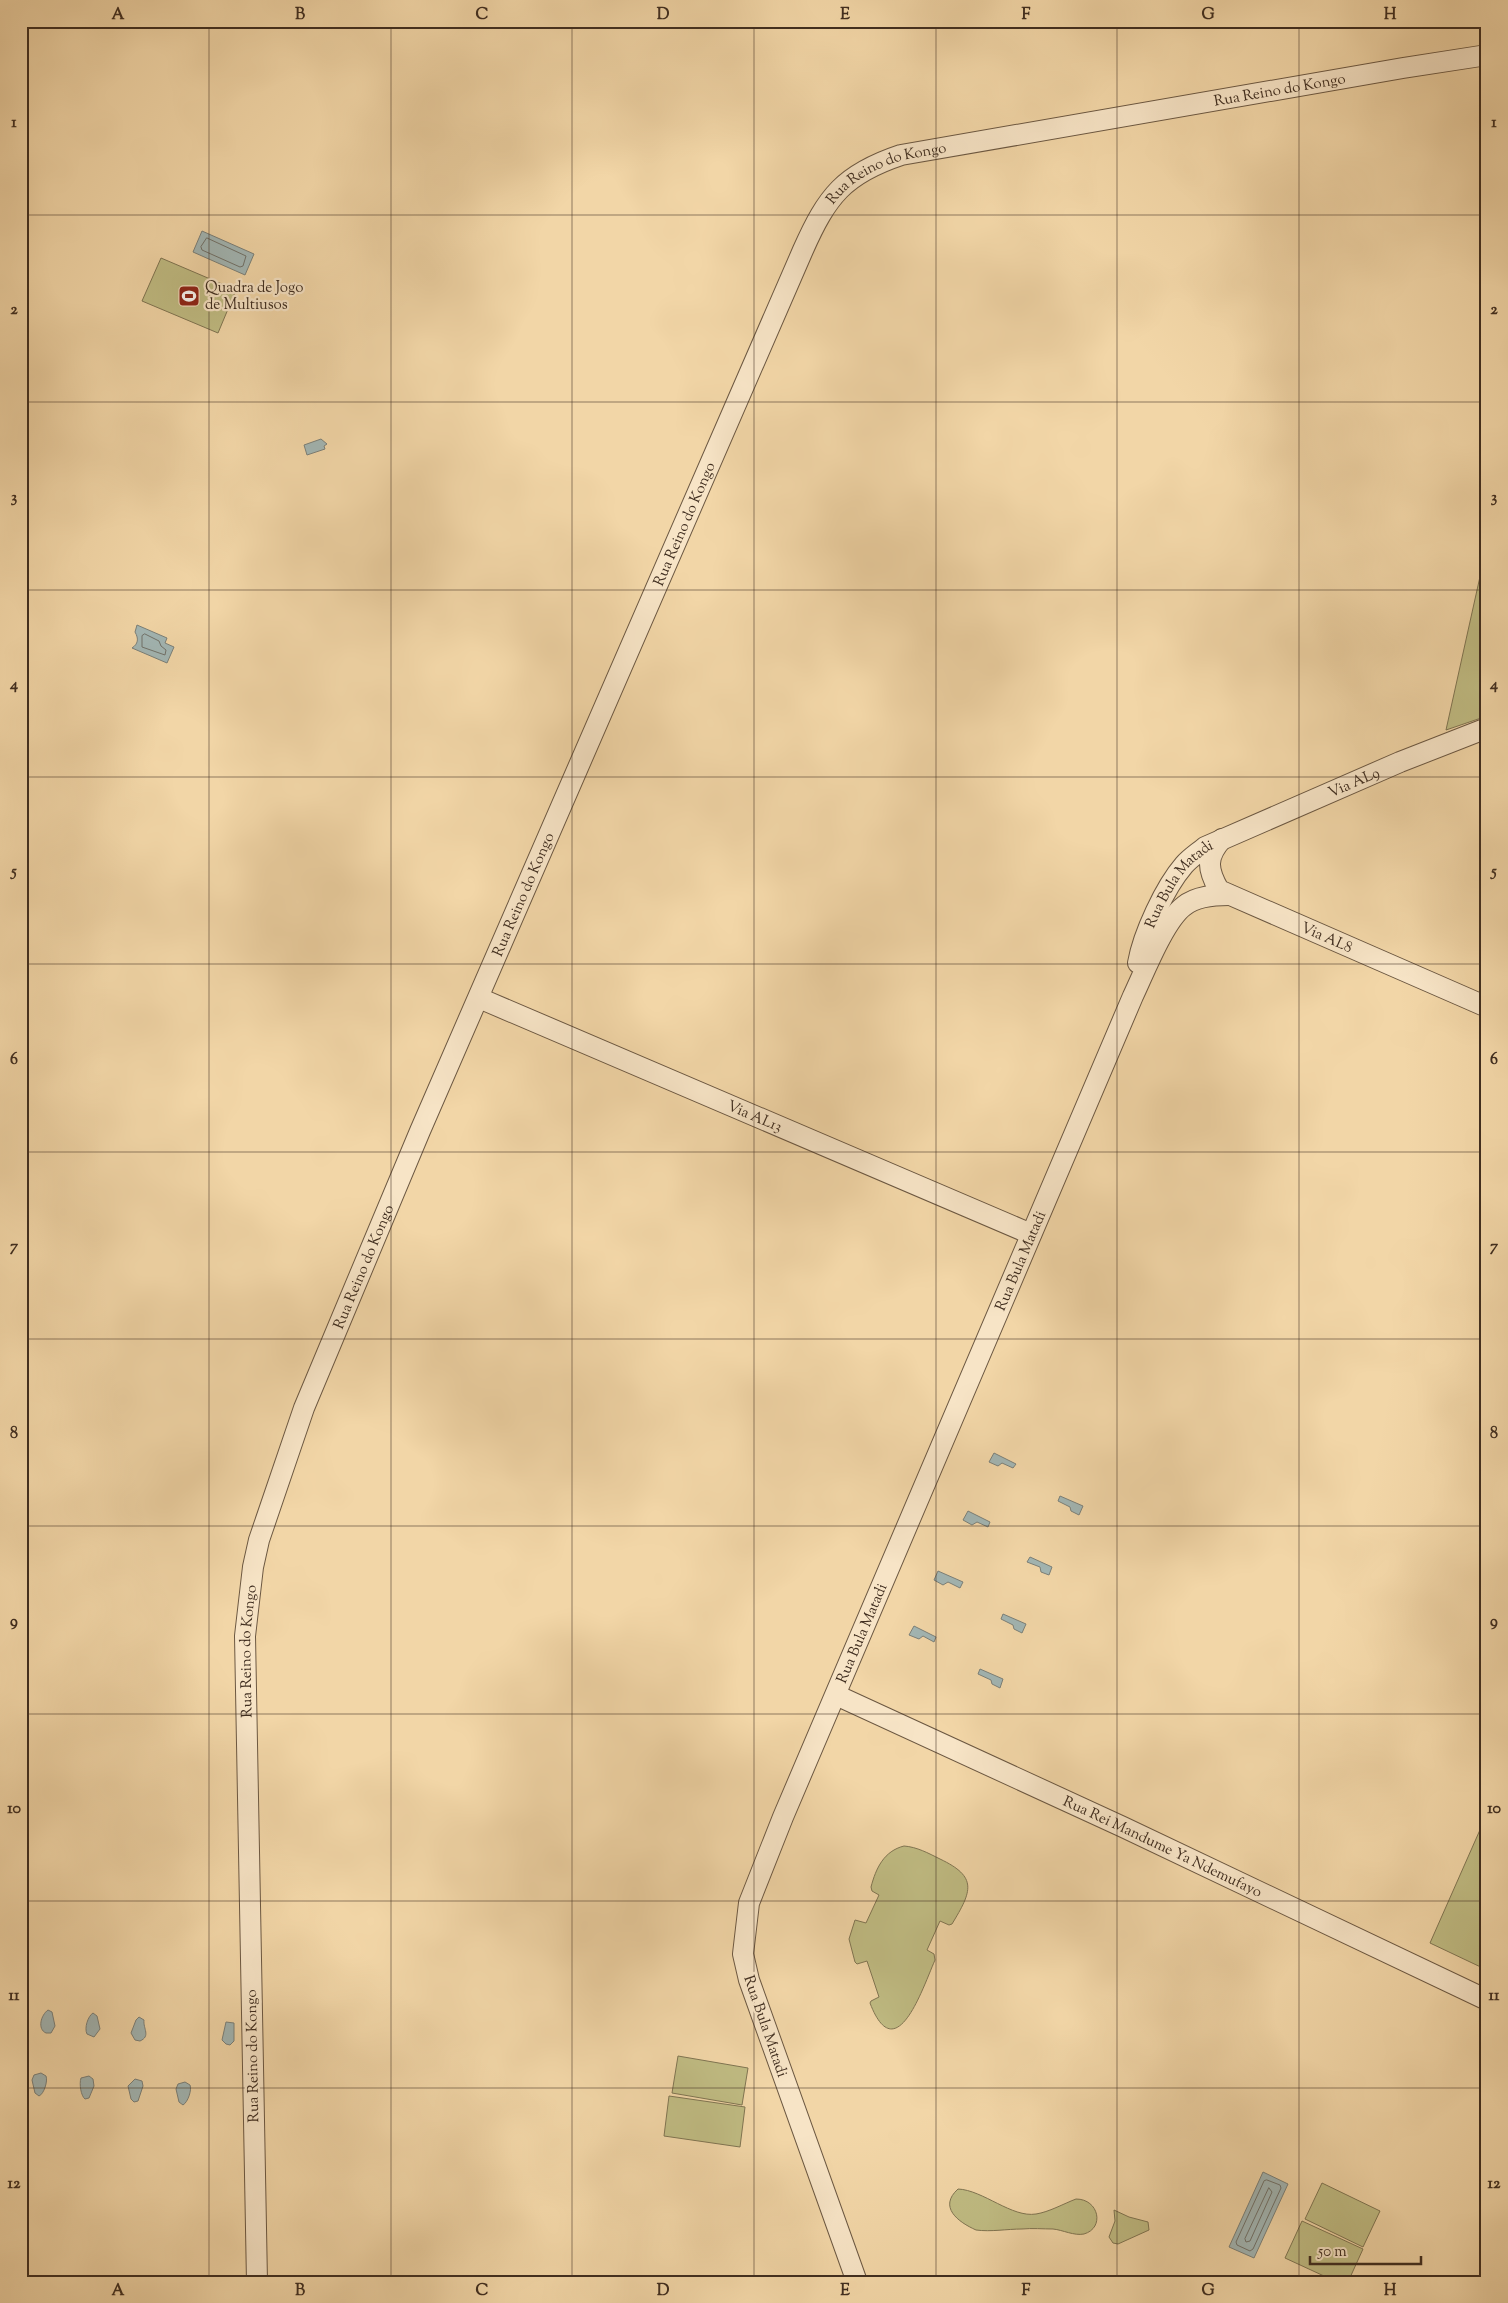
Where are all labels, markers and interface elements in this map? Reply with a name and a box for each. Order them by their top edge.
text: A [112,4,125,27]
text: B [295,4,305,27]
text: C [476,4,489,27]
text: D [657,4,670,27]
text: E [840,4,850,27]
text: F [1022,4,1031,27]
text: G [1201,4,1215,27]
text: H [1384,4,1397,27]
street label: Rua Reino do Kongo [1212,69,1347,113]
text: 1 [11,112,17,135]
text: 1 [1491,112,1497,135]
street label: Rua Reino do Kongo [822,138,948,209]
place label: Quadra de Jogo de Multiusos [205,278,304,316]
sports icon: Quadra de Jogo de Multiusos [177,284,201,308]
text: 2 [10,299,18,322]
text: 2 [1490,299,1498,322]
street label: Rua Reino do Kongo [649,459,721,590]
text: 3 [11,487,18,510]
text: 3 [1491,487,1498,510]
text: 4 [9,674,18,697]
text: 4 [1489,674,1498,697]
street label: Via AL9 [1325,763,1383,804]
street label: Rua Reino do Kongo [488,830,560,960]
street label: Rua Bula Matadi [1141,836,1217,932]
text: 5 [9,861,17,884]
text: 5 [1489,861,1497,884]
street label: Via AL8 [1297,918,1356,959]
text: 6 [10,1049,18,1072]
text: 6 [1490,1049,1498,1072]
street label: Via AL13 [723,1096,785,1138]
street label: Rua Reino do Kongo [329,1202,400,1333]
street label: Rua Bula Matadi [991,1208,1052,1314]
text: 7 [10,1236,19,1259]
text: 7 [1490,1236,1499,1259]
text: 8 [10,1423,18,1446]
text: 8 [1490,1423,1498,1446]
street label: Rua Bula Matadi [832,1581,893,1687]
street label: Rua Reino do Kongo [236,1584,263,1718]
text: 9 [10,1611,18,1634]
text: 9 [1490,1611,1498,1634]
street label: Rua Rei Mandume Ya Ndemufayo [1059,1792,1265,1904]
text: 10 [7,1798,21,1821]
text: 10 [1487,1798,1501,1821]
street label: Rua Bula Matadi [737,1973,792,2080]
text: 11 [9,1985,20,2008]
text: 11 [1489,1985,1500,2008]
street label: Rua Reino do Kongo [242,1989,265,2123]
text: 12 [8,2173,21,2196]
text: 12 [1488,2173,1501,2196]
scale bar [1310,2233,1422,2265]
text: 50 m [1317,2242,1347,2263]
text: A [112,2280,125,2303]
text: B [295,2280,305,2303]
text: C [476,2280,489,2303]
text: D [657,2280,670,2303]
text: E [840,2280,850,2303]
text: F [1022,2280,1031,2303]
text: G [1201,2280,1215,2303]
text: H [1384,2280,1397,2303]

